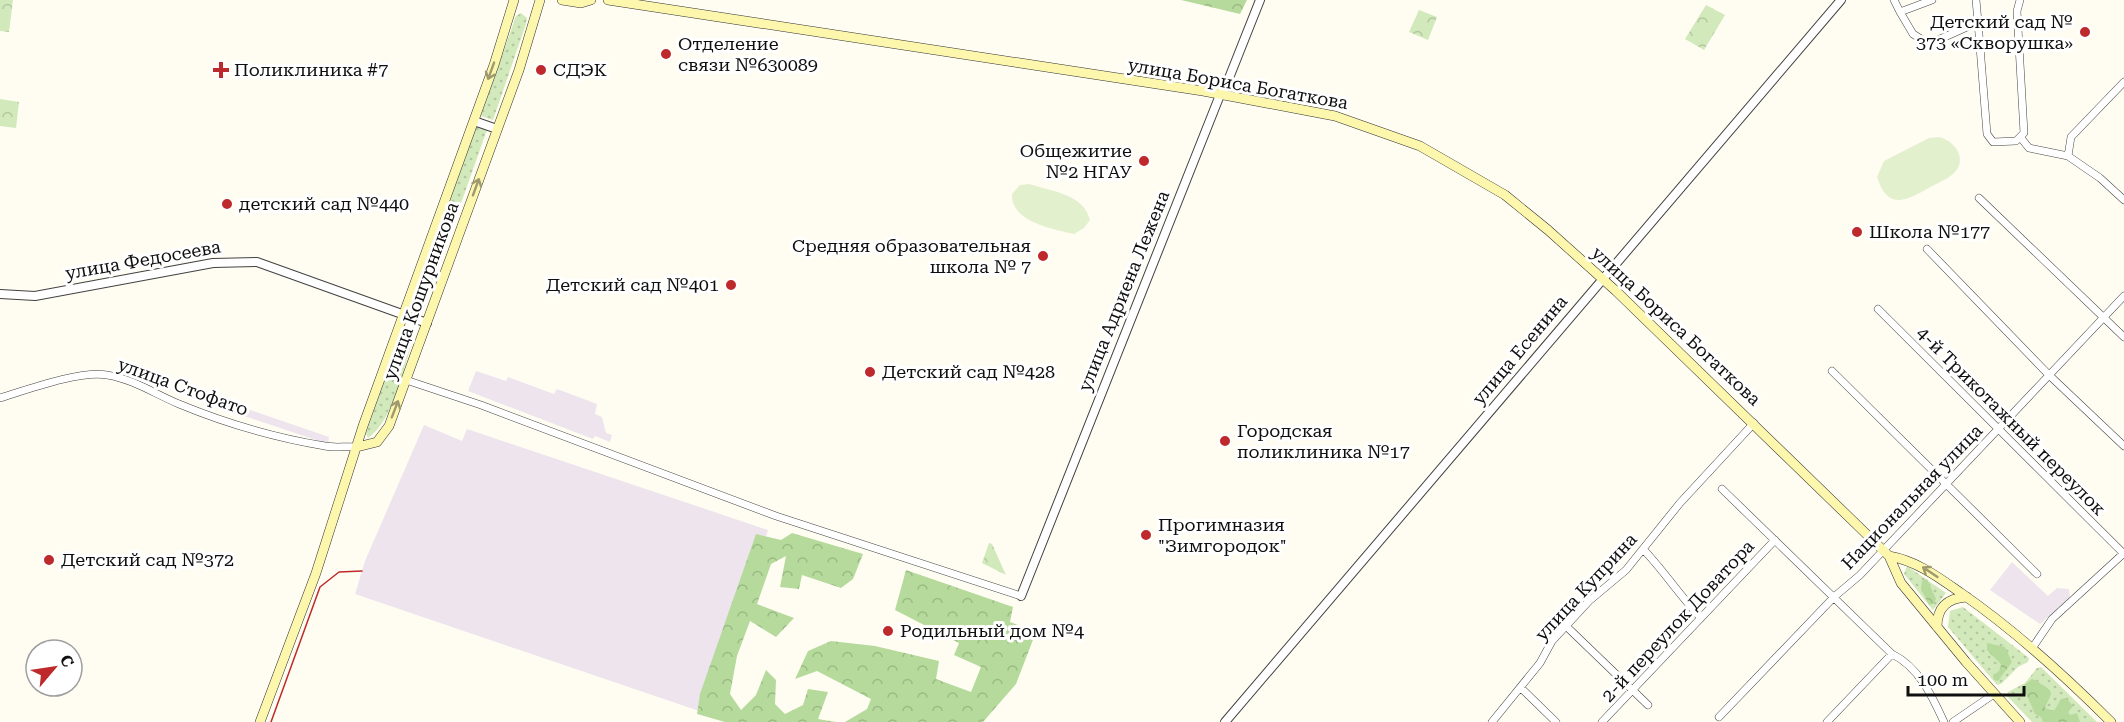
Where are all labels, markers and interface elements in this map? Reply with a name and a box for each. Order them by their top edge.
place label: Детский сад № 373 «Скворушка» [1916,11,2073,53]
marker: Детский сад № 373 «Скворушка» [2078,25,2092,39]
place label: Отделение связи №630089 [678,33,818,75]
marker: Отделение связи №630089 [659,47,673,61]
street label: улица Бориса Богаткова [1126,54,1350,113]
place label: Поликлиника #7 [234,59,388,80]
place label: СДЭК [553,59,607,80]
marker: Поликлиника #7 [212,61,230,79]
one-way arrow [485,61,496,80]
marker: СДЭК [534,63,548,77]
place label: Общежитие №2 НГАУ [1020,140,1133,182]
marker: Общежитие №2 НГАУ [1137,154,1151,168]
one-way arrow [472,178,483,196]
street label: улица Адриена Лежена [1074,187,1174,394]
place label: детский сад №440 [239,193,409,214]
marker: детский сад №440 [220,197,234,211]
street label: улица Кошурникова [379,199,463,383]
place label: Школа №177 [1869,221,1990,242]
marker: Школа №177 [1850,225,1864,239]
street label: улица Федосеева [63,235,223,284]
place label: Средняя образовательная школа № 7 [792,235,1031,277]
street label: улица Бориса Богаткова [1587,242,1765,410]
marker: Средняя образовательная школа № 7 [1036,249,1050,263]
place label: Детский сад №401 [546,274,719,295]
marker: Детский сад №401 [724,278,738,292]
street label: улица Есенина [1468,291,1572,409]
street label: 4-й Трикотажный переулок [1913,322,2110,519]
street label: улица Стофато [115,353,251,420]
place label: Детский сад №428 [882,361,1055,382]
marker: Детский сад №428 [863,365,877,379]
one-way arrow [391,401,402,419]
place label: Городская поликлиника №17 [1237,420,1410,462]
street label: Национальная улица [1837,420,1986,573]
marker: Городская поликлиника №17 [1218,434,1232,448]
place label: Прогимназия "Зимгородок" [1158,514,1286,556]
marker: Прогимназия "Зимгородок" [1139,528,1153,542]
street label: улица Куприна [1531,528,1641,645]
street label: 2-й переулок Доватора [1597,535,1758,706]
place label: Детский сад №372 [61,549,234,570]
marker: Детский сад №372 [42,553,56,567]
one-way arrow [1921,565,1938,578]
place label: Родильный дом №4 [900,620,1084,641]
marker: Родильный дом №4 [881,624,895,638]
north arrow [24,638,84,698]
text: С [56,651,78,670]
scale bar [1908,659,2024,697]
text: 100 m [1917,669,1968,690]

